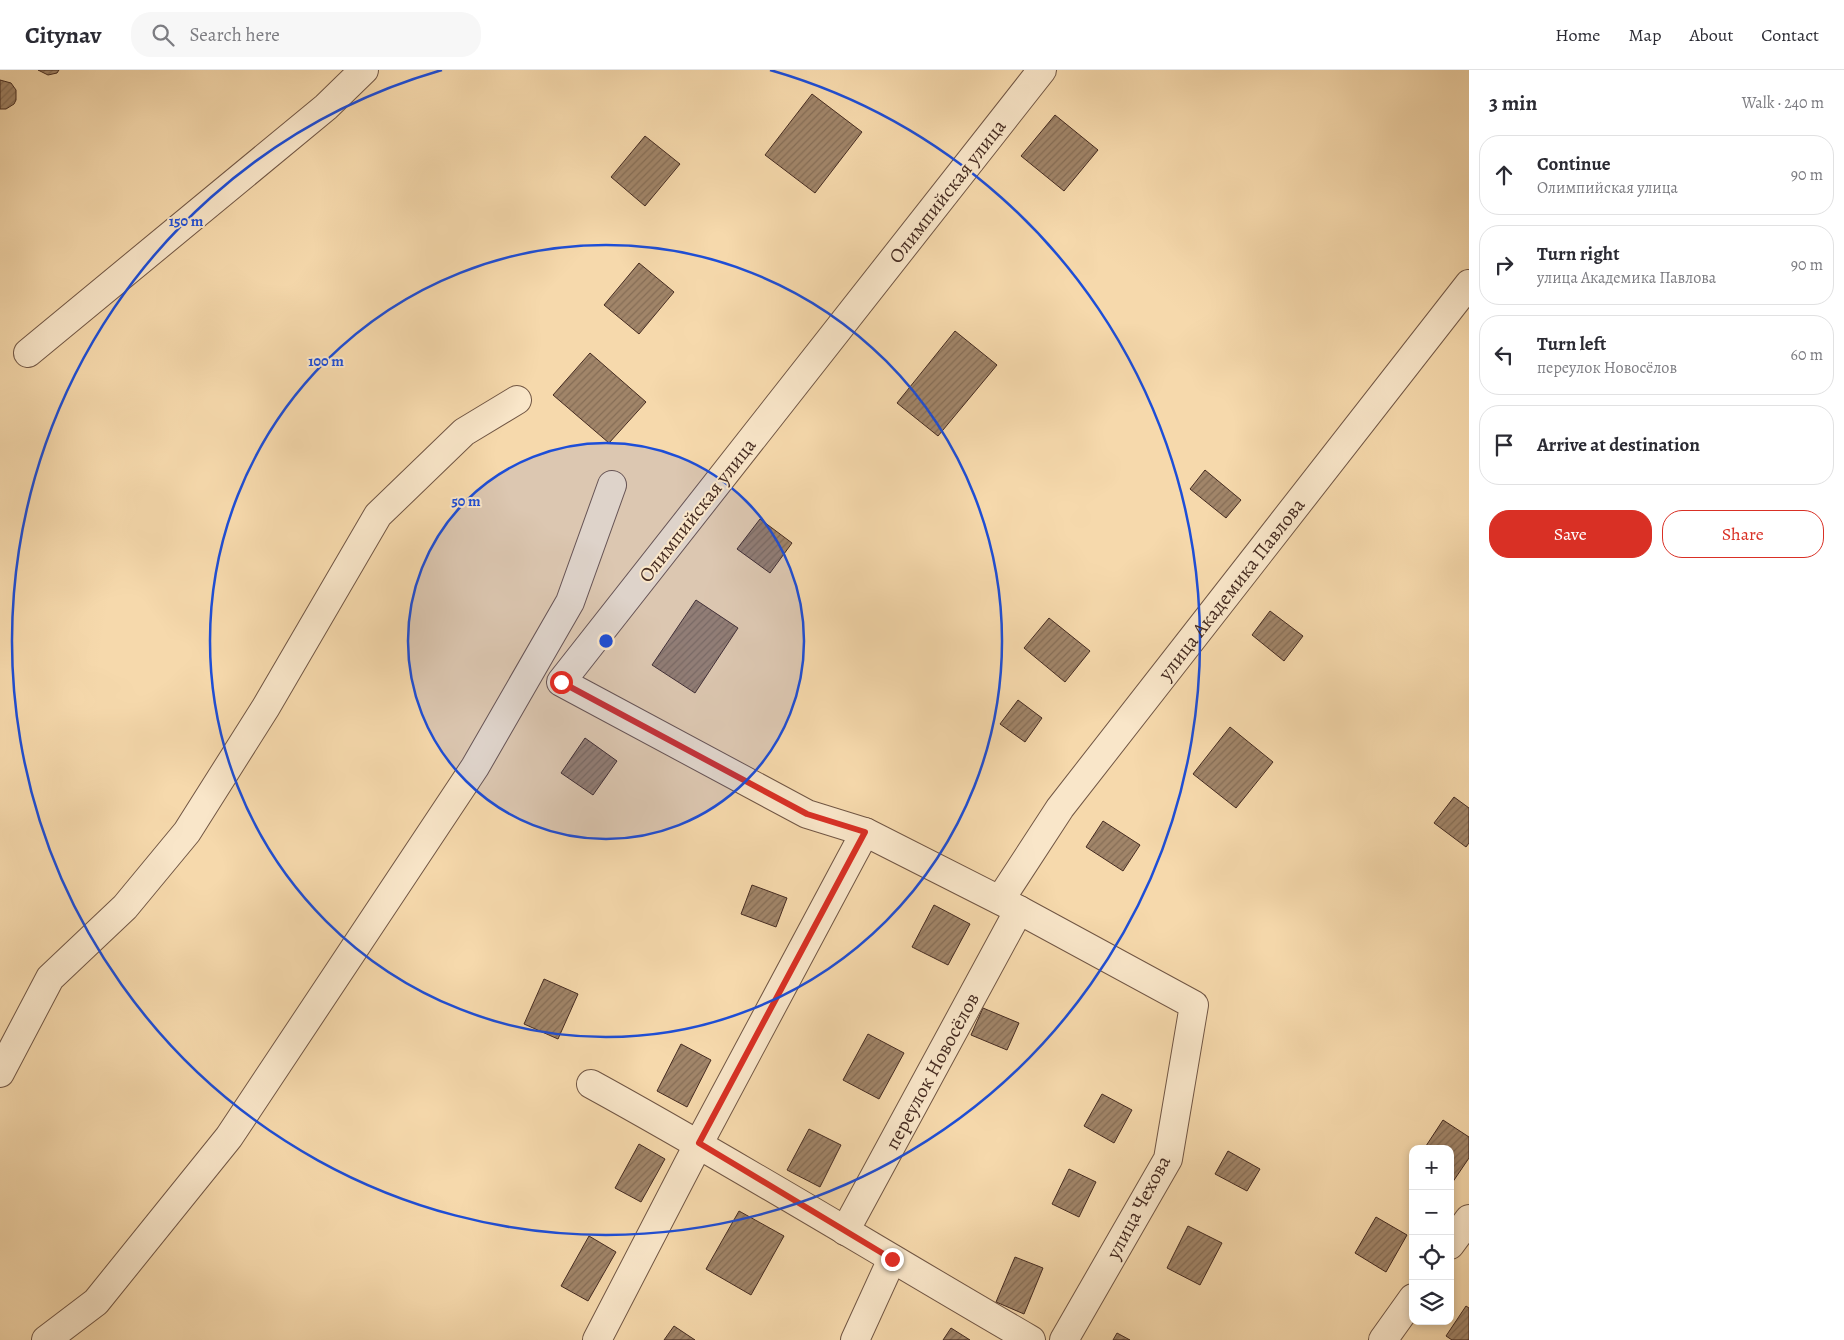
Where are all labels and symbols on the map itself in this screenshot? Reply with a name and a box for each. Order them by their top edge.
street label: Олимпийская улица [883,113,1013,269]
text: 150 m [169,211,204,231]
text: 100 m [308,351,344,371]
street label: Олимпийская улица [633,432,763,588]
text: 50 m [451,491,481,511]
street label: улица Академика Павлова [1151,492,1312,687]
centre of rings [597,632,615,650]
route start [550,671,573,694]
street label: переулок Новосёлов [879,988,986,1155]
street label: улица Чехова [1099,1150,1177,1265]
route end [881,1248,904,1271]

